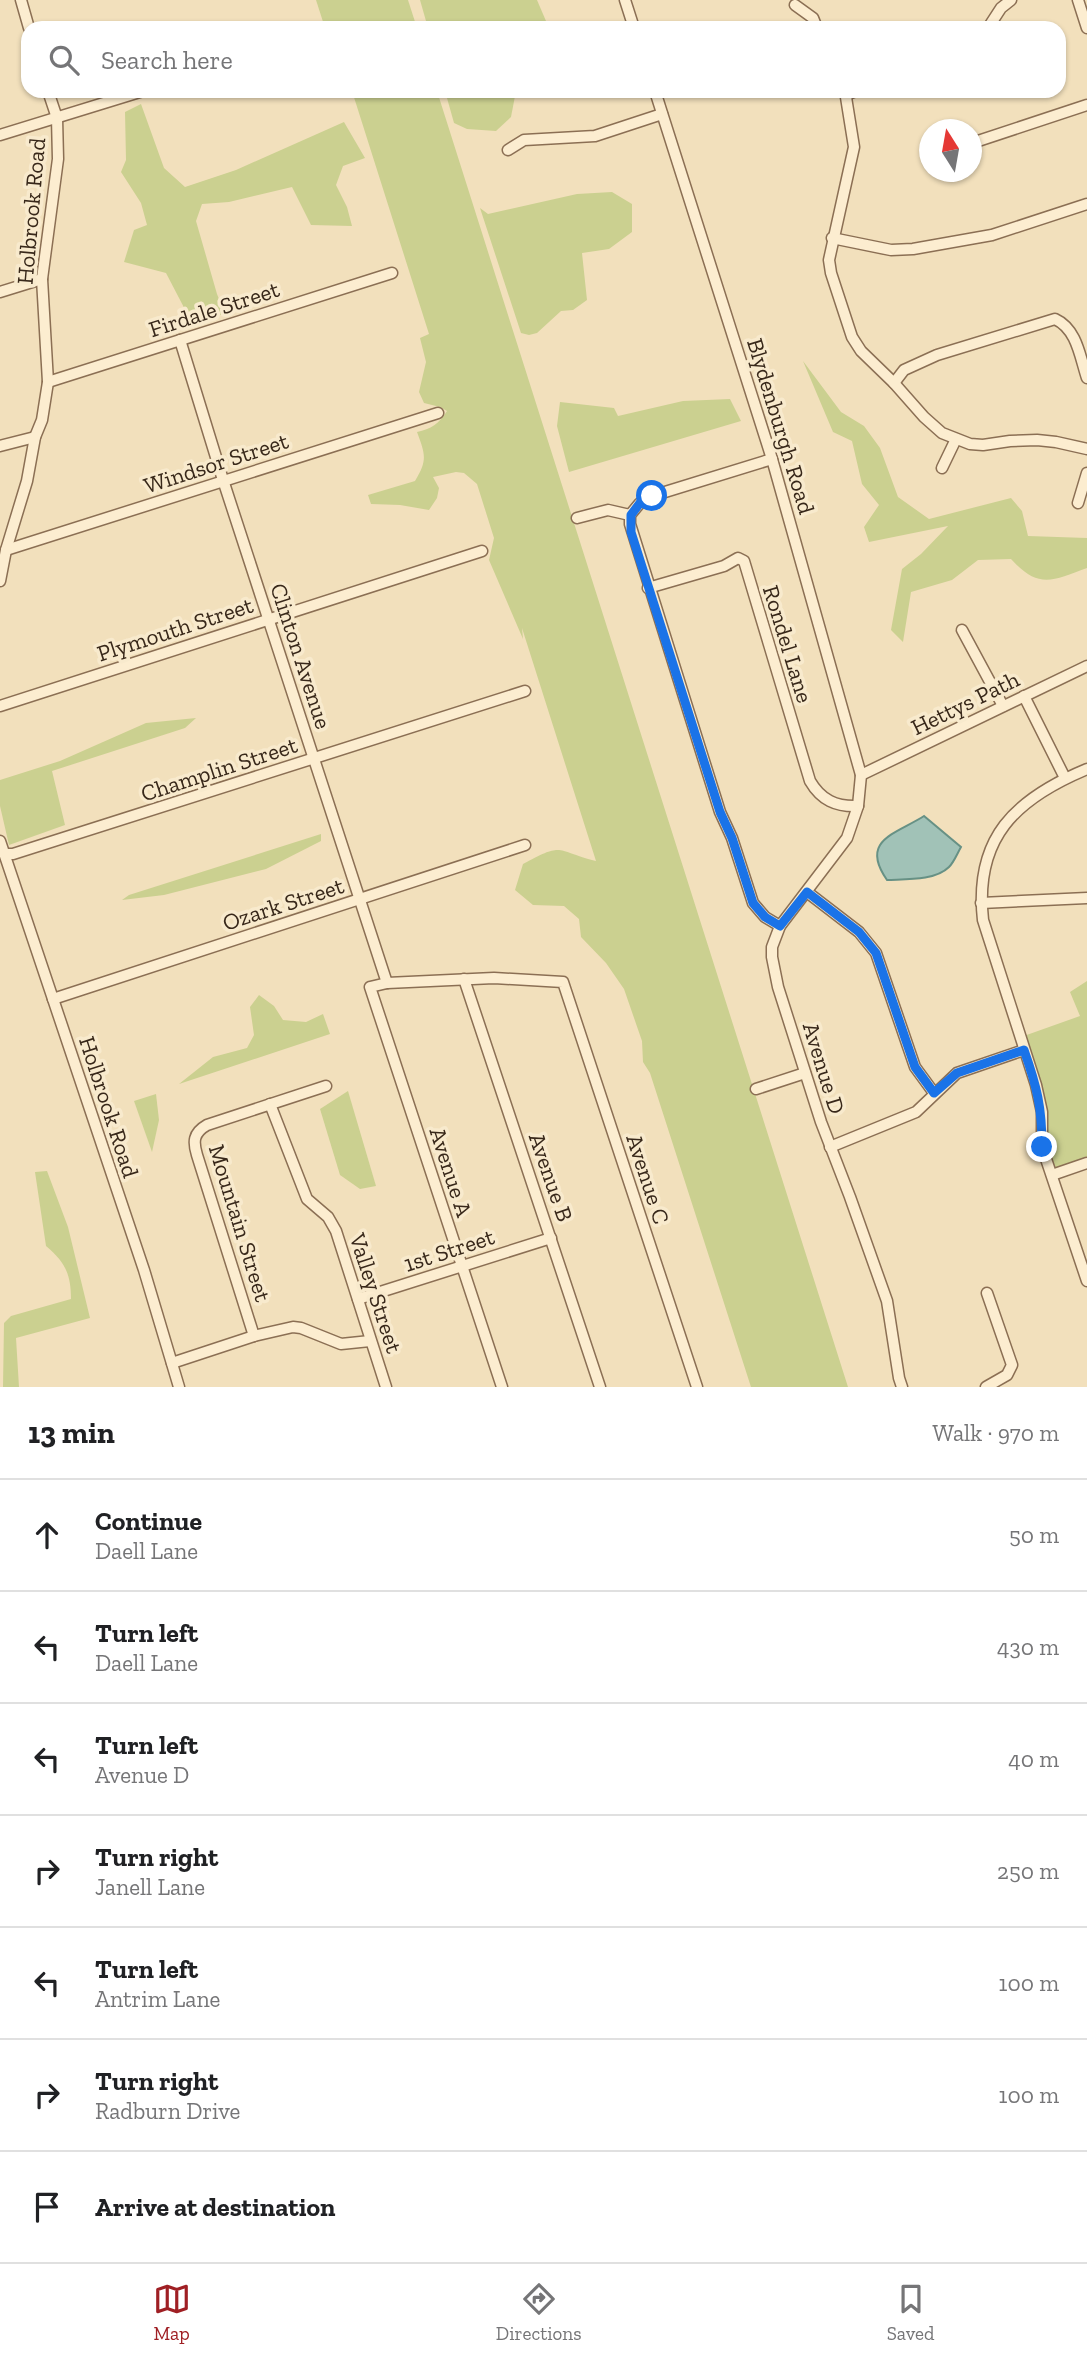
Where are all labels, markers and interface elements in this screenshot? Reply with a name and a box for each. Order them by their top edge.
search box [21,21,1066,98]
icon: search [45,41,83,79]
text: Search here [101,44,233,76]
north arrow [919,119,982,182]
street label: Holbrook Road [11,136,51,285]
street label: Firdale Street [145,275,283,343]
street label: Blydenburgh Road [741,335,821,518]
street label: Windsor Street [140,426,292,500]
route start [636,480,667,511]
street label: Clinton Avenue [264,580,338,732]
street label: Rondel Lane [757,582,819,706]
street label: Plymouth Street [93,590,257,667]
street label: Hettys Path [906,665,1024,741]
street label: Champlin Street [137,730,301,807]
street label: Ozark Street [219,871,348,937]
street label: Avenue D [797,1019,851,1117]
street label: Holbrook Road [73,1033,145,1182]
street label: Avenue A [423,1124,479,1221]
street label: Avenue B [523,1129,579,1225]
street label: Avenue C [620,1130,676,1228]
route end [1026,1131,1057,1162]
street label: Mountain Street [203,1141,277,1305]
street label: 1st Street [400,1222,498,1278]
street label: Valley Street [343,1229,409,1357]
text: 13 min [28,1415,115,1451]
text: Walk · 970 m [933,1419,1059,1447]
text: Continue [95,1505,202,1537]
icon: ahead [28,1516,66,1554]
text: 50 m [1009,1521,1059,1549]
text: Daell Lane [95,1537,198,1565]
text: Turn left [95,1617,198,1649]
icon: left [28,1628,66,1666]
text: 430 m [997,1633,1059,1661]
text: Daell Lane [95,1649,198,1677]
text: Turn left [95,1729,198,1761]
icon: left [28,1740,66,1778]
text: 40 m [1008,1745,1059,1773]
text: Avenue D [95,1761,189,1789]
text: Turn right [95,1841,218,1873]
icon: right [28,1852,66,1890]
text: 250 m [997,1857,1059,1885]
text: Janell Lane [95,1873,205,1901]
text: Turn left [95,1953,198,1985]
icon: left [28,1964,66,2002]
text: 100 m [999,1969,1059,1997]
text: Antrim Lane [95,1985,220,2013]
text: Turn right [95,2065,218,2097]
icon: right [28,2076,66,2114]
text: 100 m [999,2081,1059,2109]
text: Radburn Drive [95,2097,240,2125]
icon: arrive [28,2188,66,2226]
text: Arrive at destination [95,2191,335,2223]
tab: Map [153,2280,191,2345]
tab: Directions [496,2280,582,2345]
tab: Saved [887,2280,934,2345]

